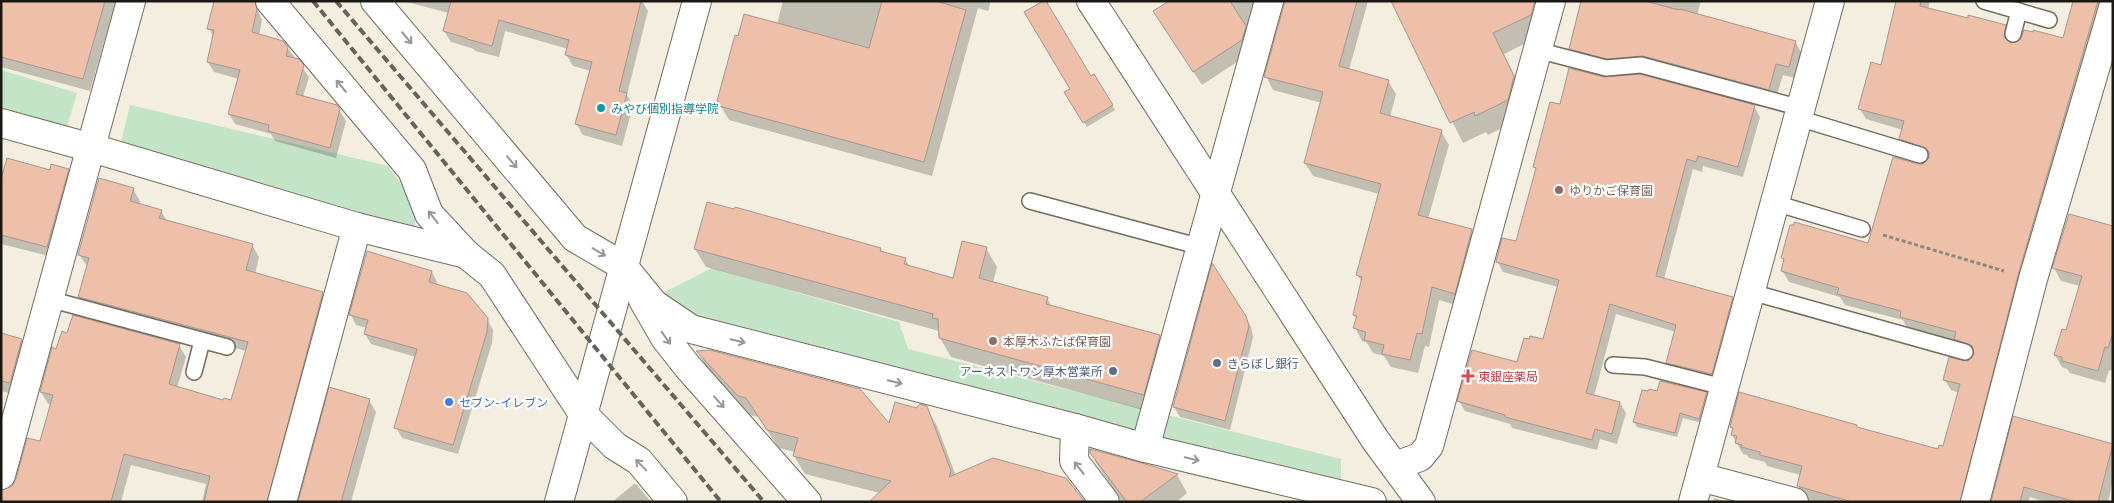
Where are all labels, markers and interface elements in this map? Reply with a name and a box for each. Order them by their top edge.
one-way arrow [401,32,412,45]
one-way arrow [336,79,347,92]
place label: みやび個別指導学院 [611,99,719,118]
marker: みやび個別指導学院 [595,102,607,114]
one-way arrow [506,156,517,169]
place label: ゆりかご保育園 [1569,181,1653,200]
marker: ゆりかご保育園 [1553,184,1565,196]
one-way arrow [428,211,439,224]
one-way arrow [592,247,606,257]
one-way arrow [661,331,671,345]
place label: 本厚木ふたば保育園 [1003,332,1111,351]
marker: 本厚木ふたば保育園 [987,335,999,347]
one-way arrow [730,337,746,347]
place label: きらぼし銀行 [1227,354,1299,373]
marker: きらぼし銀行 [1211,357,1223,369]
place label: アーネストワン厚木営業所 [960,362,1103,381]
marker: アーネストワン厚木営業所 [1107,365,1119,377]
place label: 東銀座薬局 [1478,367,1538,386]
marker: 東銀座薬局 [1462,370,1474,382]
one-way arrow [887,378,903,387]
place label: セブン-イレブン [459,393,548,412]
marker: セブン-イレブン [443,396,455,408]
one-way arrow [714,396,725,409]
one-way arrow [1184,455,1200,464]
one-way arrow [635,458,647,471]
one-way arrow [1074,462,1085,475]

